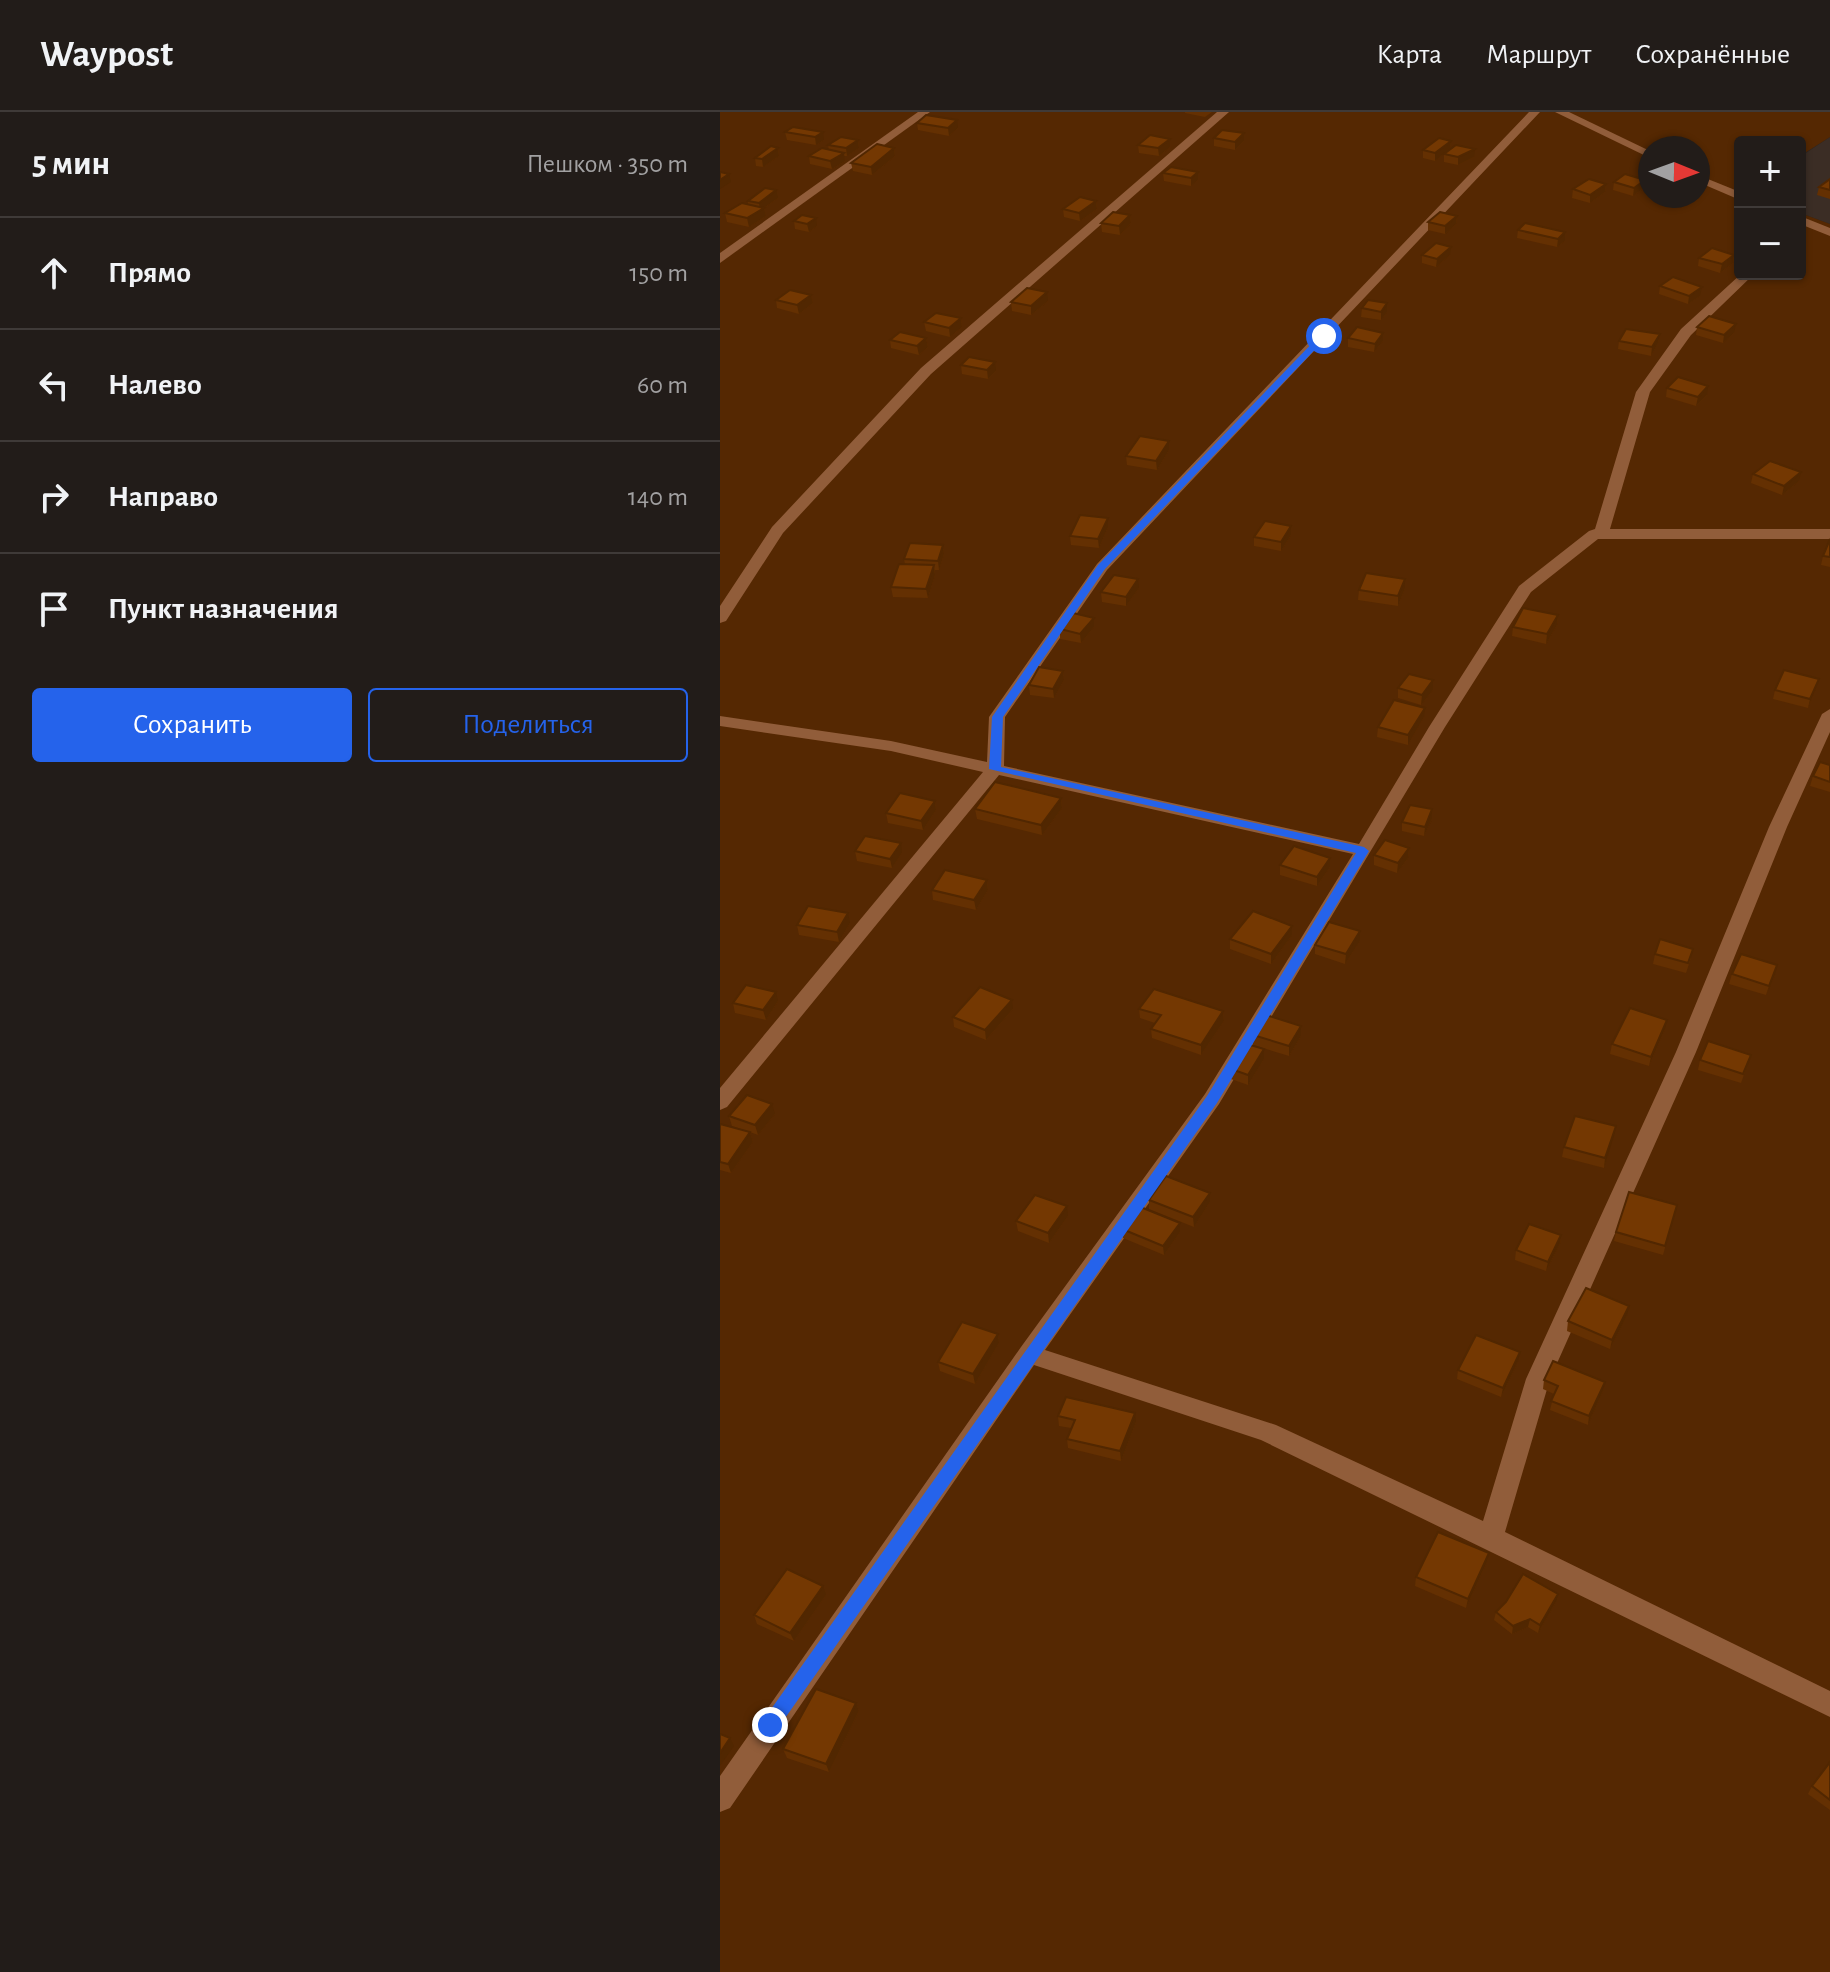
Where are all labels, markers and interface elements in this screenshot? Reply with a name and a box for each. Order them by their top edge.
text: Waypost [40,36,173,74]
text: Карта [1376,41,1442,69]
text: Маршрут [1486,41,1591,69]
text: Сохранённые [1635,41,1790,69]
north arrow [1638,136,1710,208]
map controls [1734,136,1806,280]
button: + [1734,136,1806,208]
text: 5 мин [32,147,110,181]
text: Пешком · 350 m [526,151,688,177]
button: − [1734,208,1806,280]
icon: ahead [32,251,76,295]
text: Прямо [108,258,191,288]
text: 150 m [629,260,688,286]
route start [1306,318,1342,354]
icon: left [32,363,76,407]
text: Налево [108,370,202,400]
text: 60 m [637,372,688,398]
icon: right [32,475,76,519]
text: Направо [108,482,218,512]
text: 140 m [628,484,688,510]
icon: arrive [32,587,76,631]
text: Пункт назначения [108,594,339,624]
button: Сохранить [32,688,352,762]
button: Поделиться [368,688,688,762]
route end [752,1707,788,1743]

